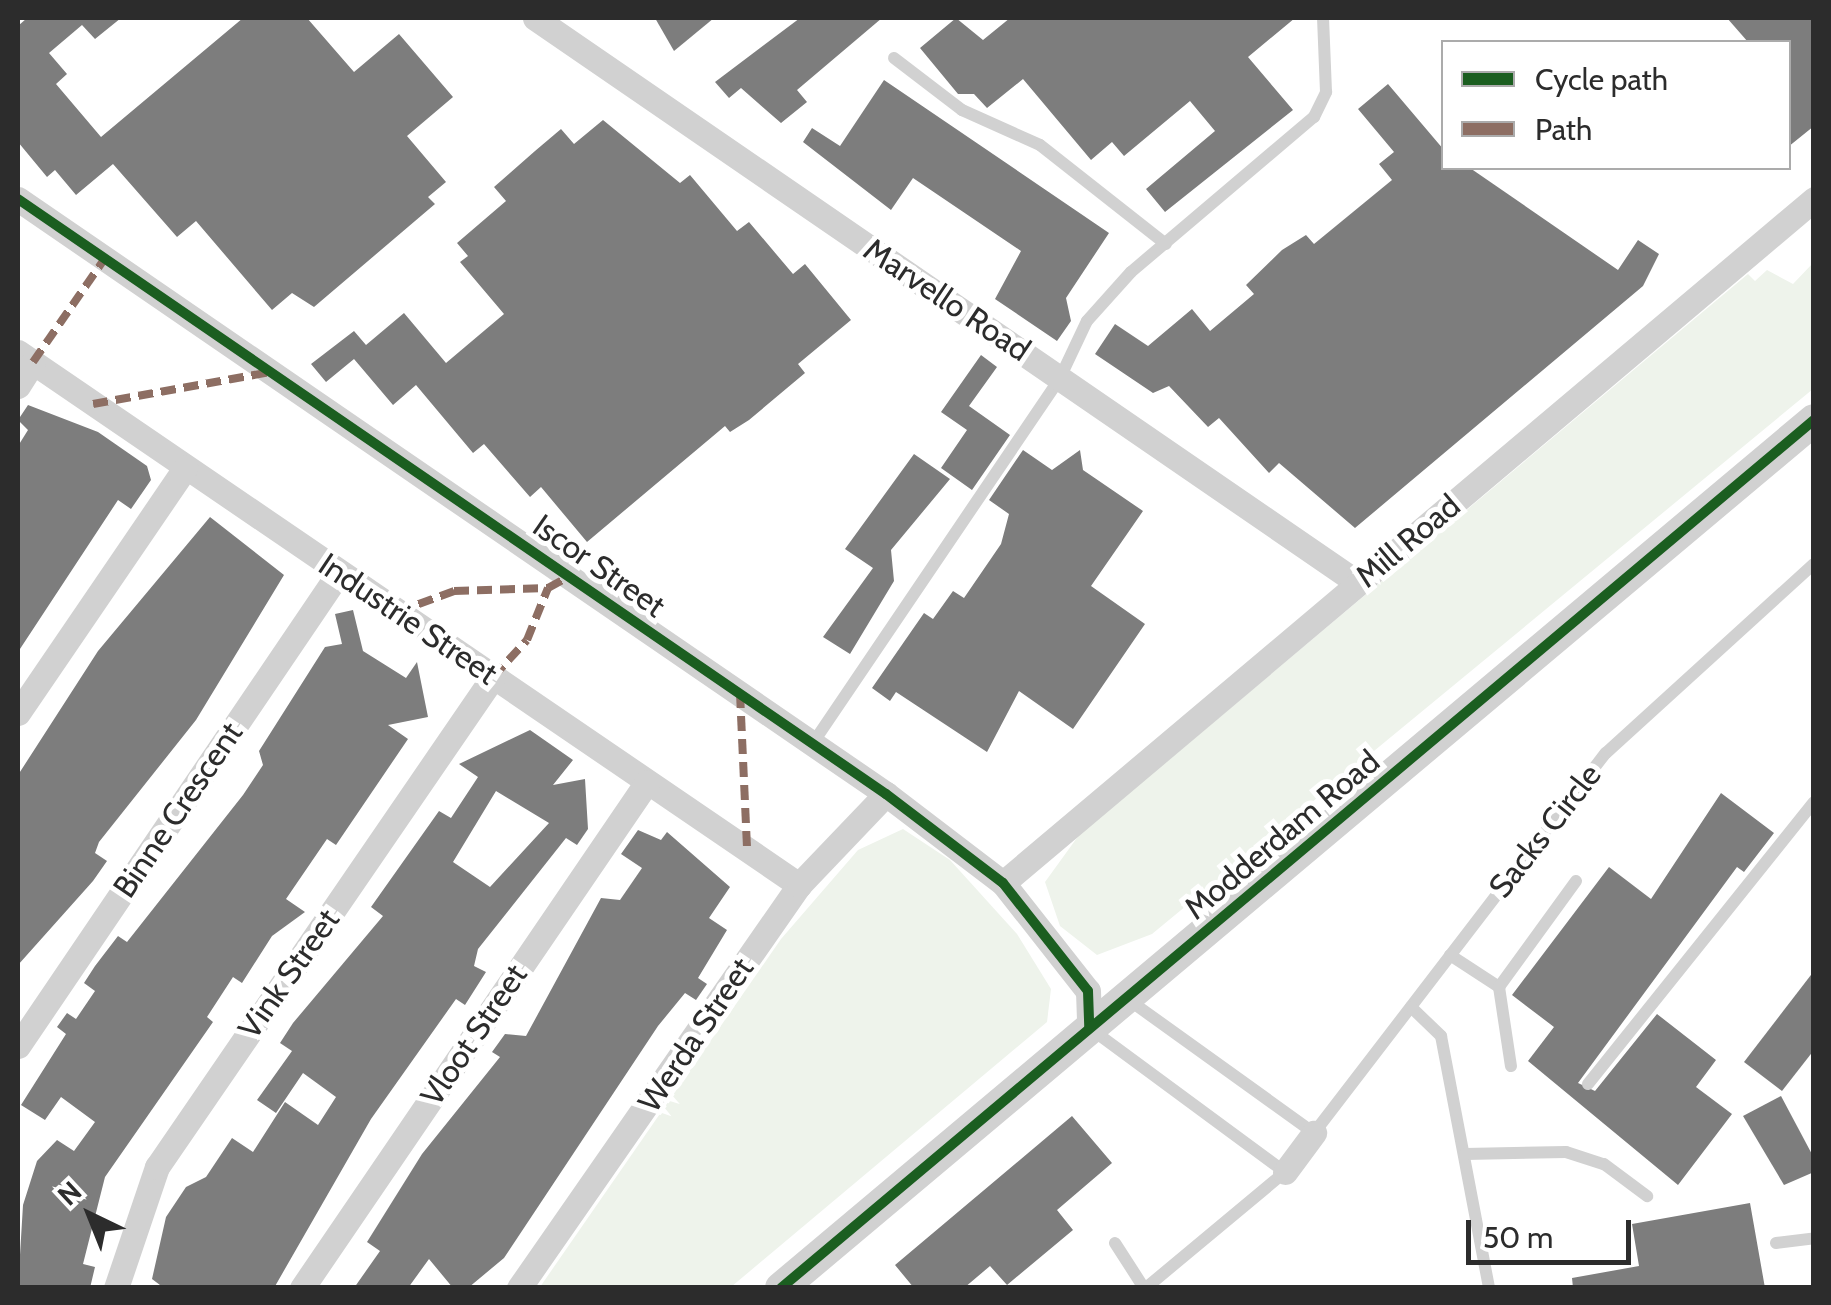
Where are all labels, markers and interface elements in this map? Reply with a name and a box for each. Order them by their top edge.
legend [1441,40,1791,170]
text: Cycle path [1535,61,1668,98]
text: Path [1535,111,1592,148]
street label: Marvello Road [857,230,1037,370]
street label: Mill Road [1348,486,1468,596]
street label: Iscor Street [526,507,672,625]
street label: Industrie Street [311,545,505,693]
street label: Binne Crescent [105,715,251,905]
street label: Modderdam Road [1177,742,1387,928]
street label: Sacks Circle [1481,757,1609,905]
street label: Vink Street [230,902,348,1046]
street label: Werda Street [630,951,762,1119]
street label: Vloot Street [413,957,535,1113]
north arrow [40,1165,140,1265]
text: N [51,1174,88,1212]
scale bar [1471,1200,1636,1262]
text: 50 m [1483,1219,1553,1256]

